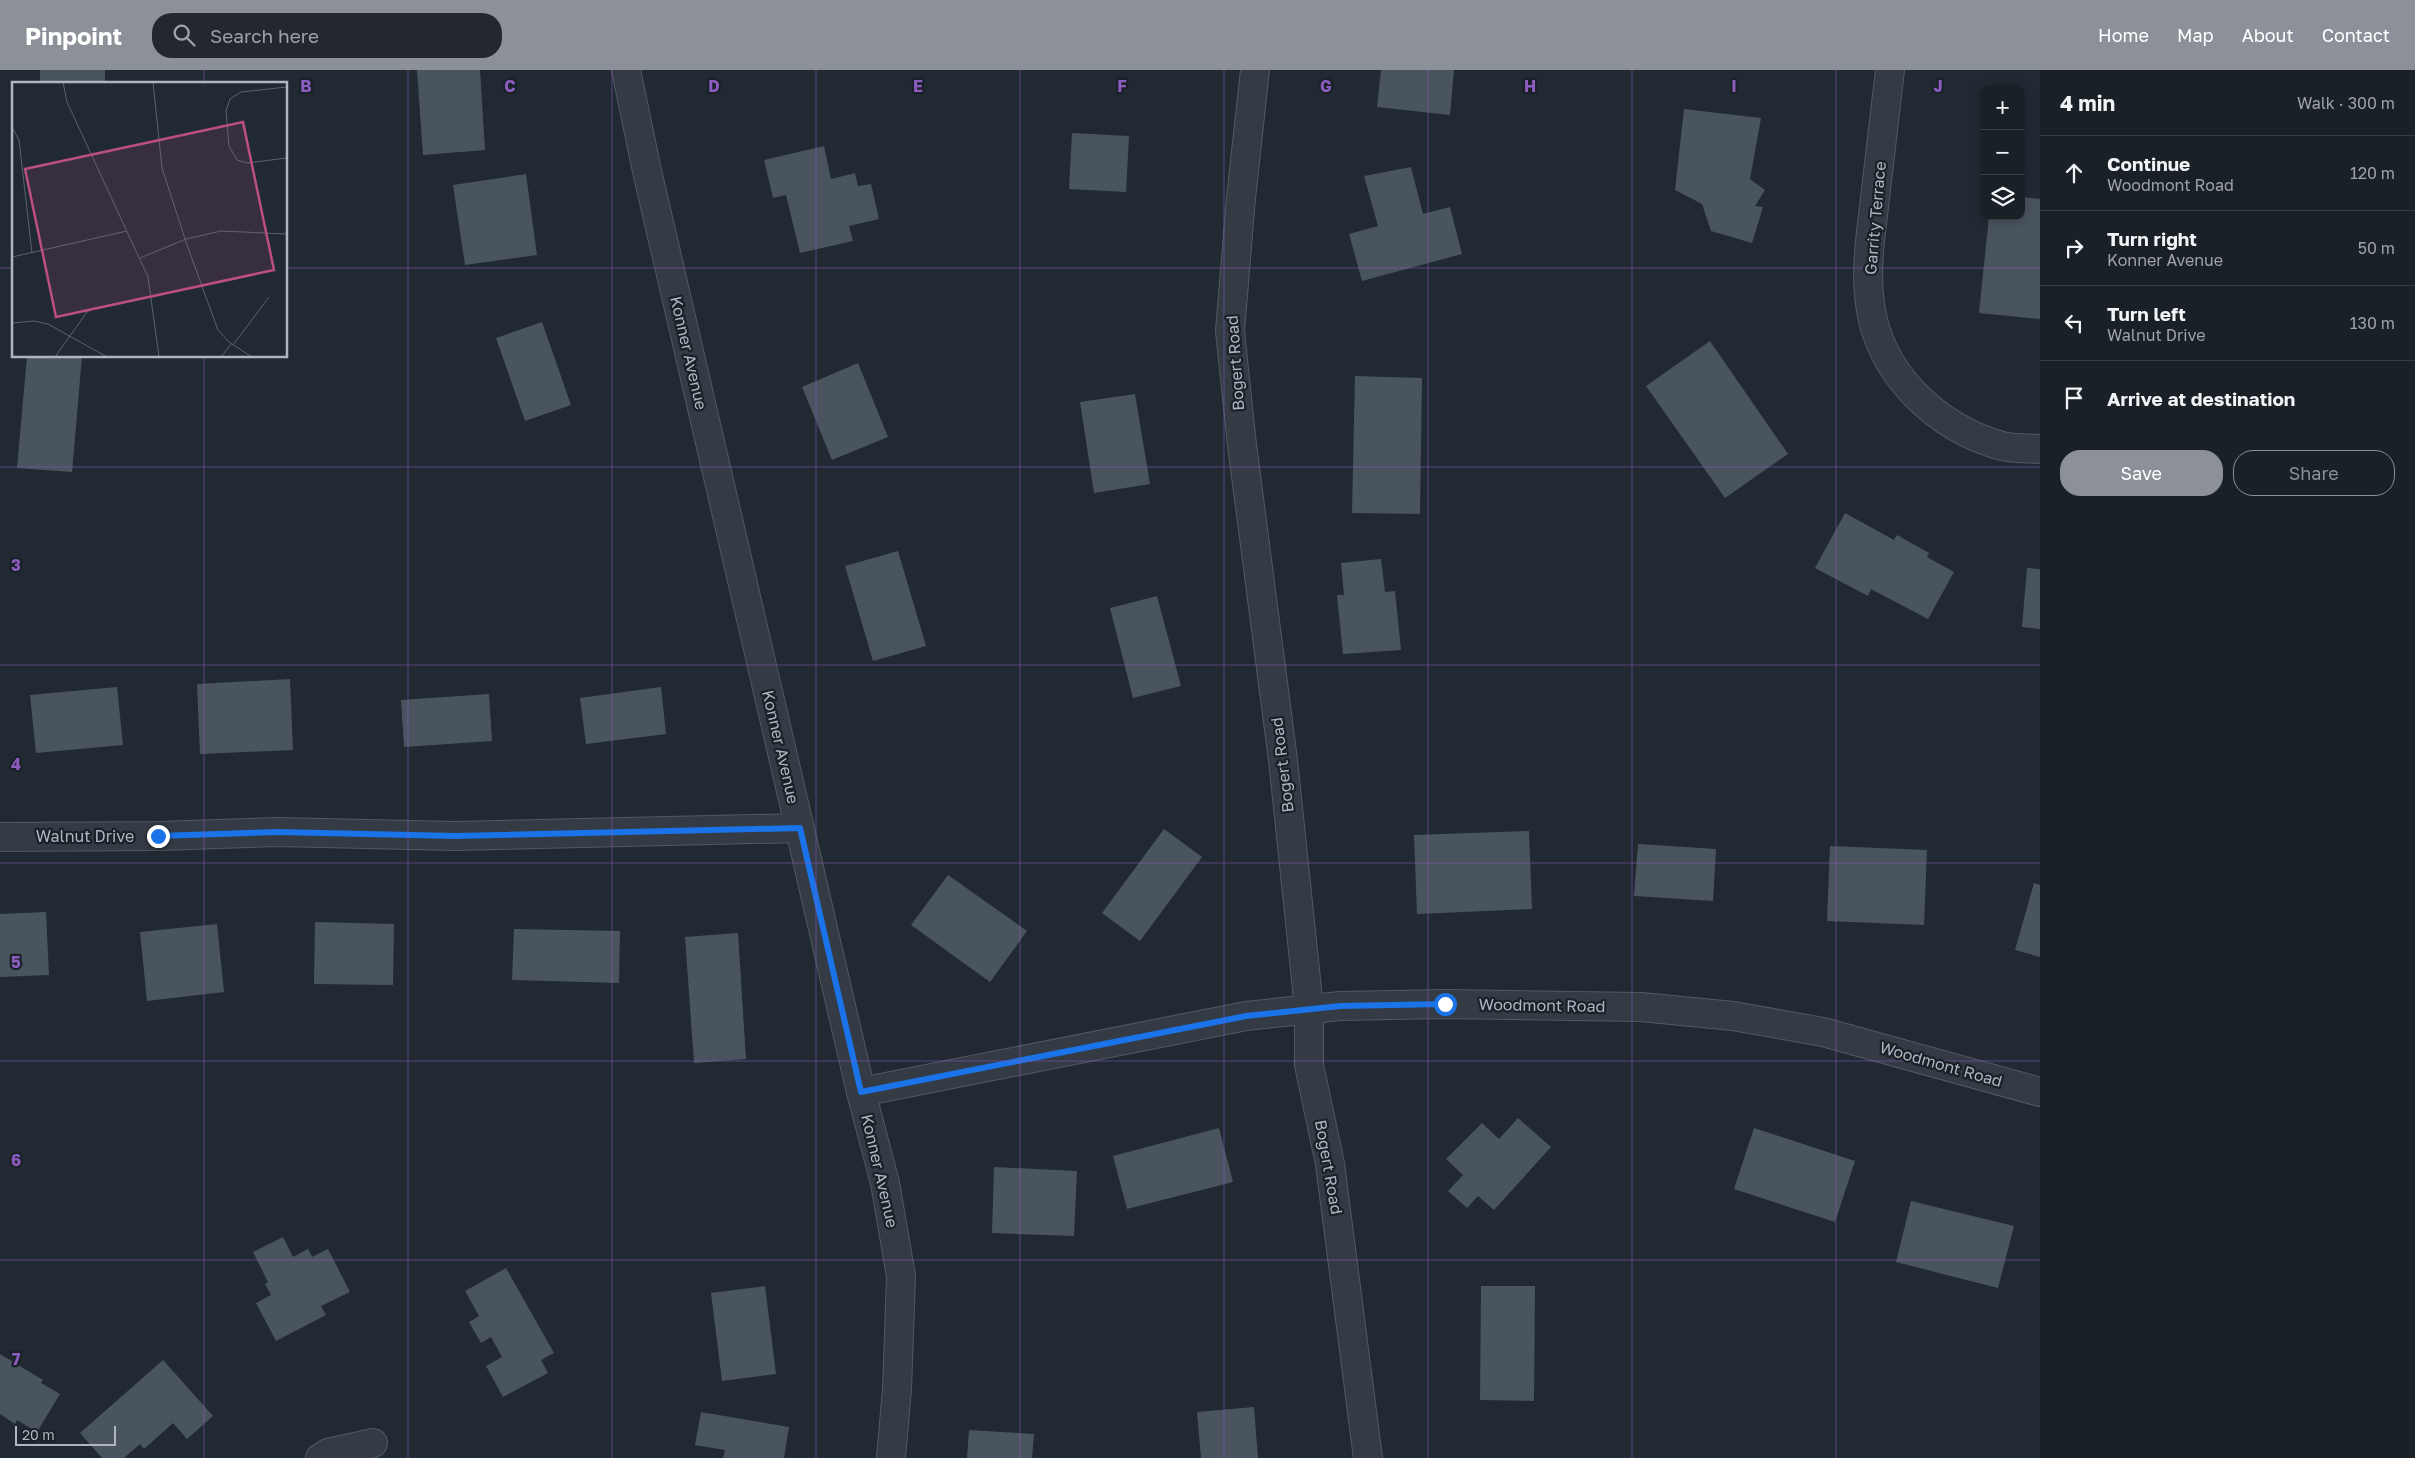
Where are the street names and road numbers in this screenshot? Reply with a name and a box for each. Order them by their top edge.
street label: Garrity Terrace [1860,160,1890,276]
street label: Konner Avenue [666,294,712,412]
street label: Bogert Road [1222,315,1248,411]
street label: Konner Avenue [758,688,804,806]
street label: Bogert Road [1266,716,1298,814]
street label: Walnut Drive [36,826,134,846]
street label: Woodmont Road [1478,994,1606,1016]
street label: Woodmont Road [1877,1037,2005,1091]
street label: Konner Avenue [857,1112,903,1230]
street label: Bogert Road [1311,1118,1347,1216]

